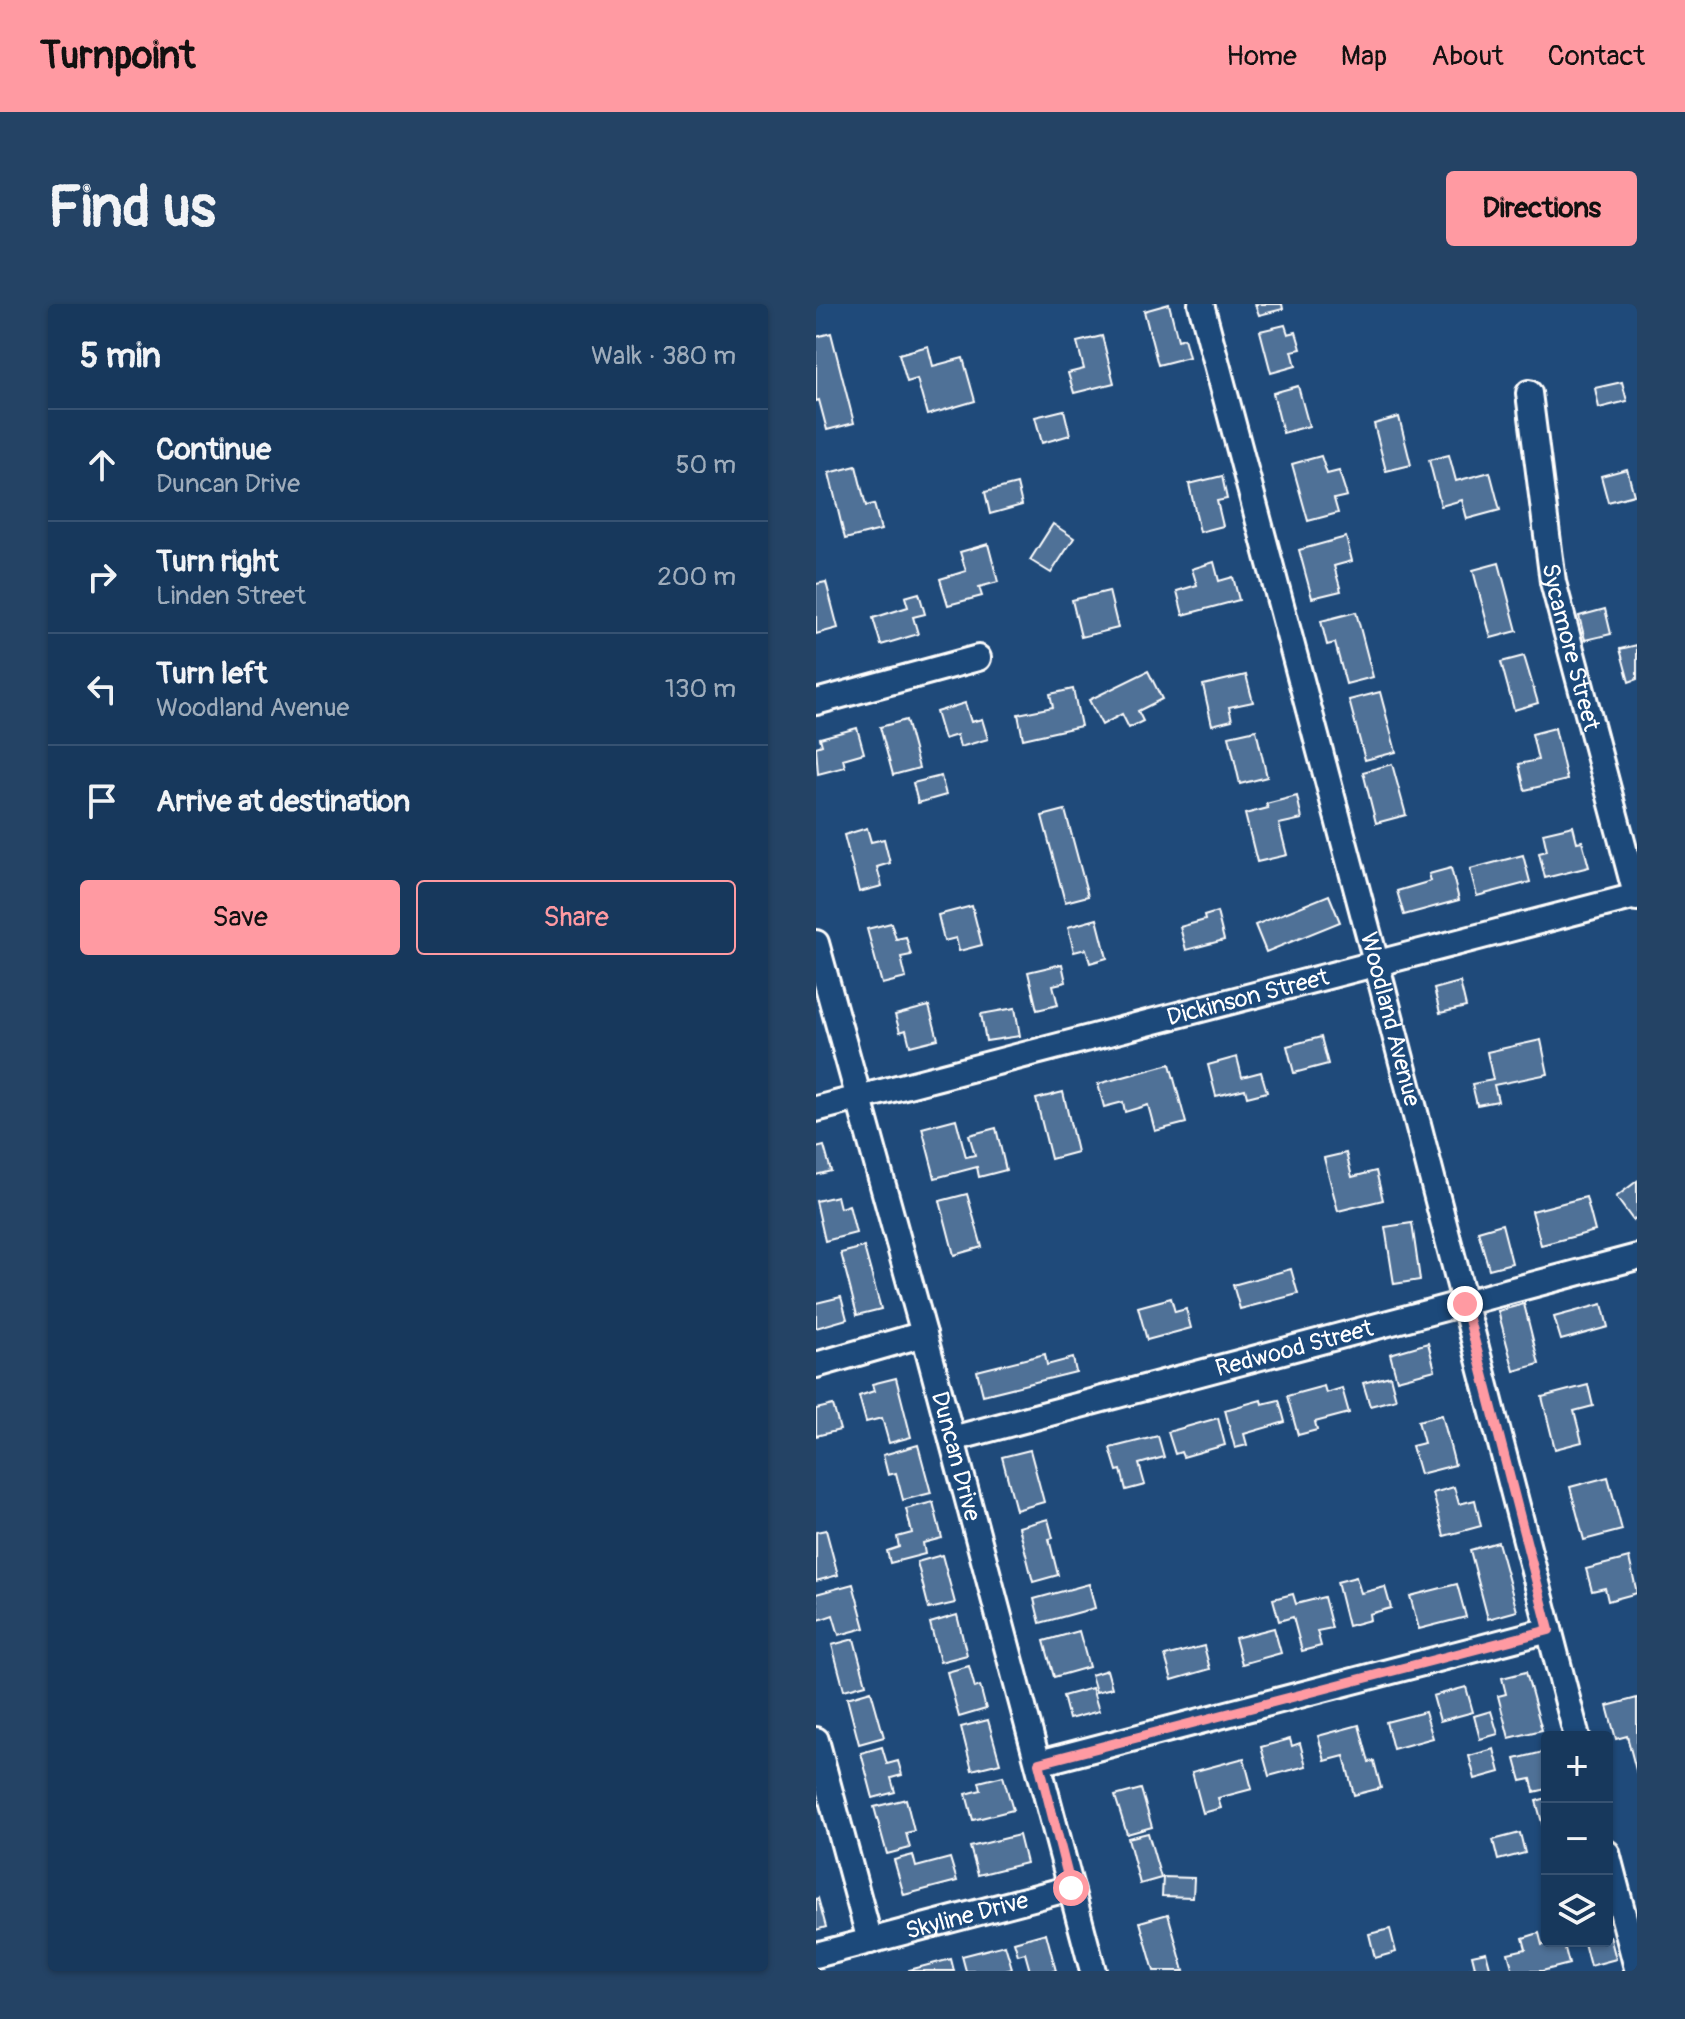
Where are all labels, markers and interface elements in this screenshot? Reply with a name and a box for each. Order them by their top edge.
text: Turnpoint [40,32,195,80]
text: Home [1226,39,1297,74]
text: Map [1341,39,1387,74]
text: About [1431,39,1504,74]
text: Contact [1548,39,1645,74]
button: Directions [1446,171,1637,246]
text: Find us [48,174,216,243]
text: 5 min [80,335,161,378]
text: Walk · 380 m [591,340,736,372]
text: Continue [156,431,271,468]
icon: ahead [80,443,124,487]
text: 50 m [675,449,736,481]
text: Duncan Drive [156,468,300,500]
text: Turn right [156,543,279,580]
icon: right [80,555,124,599]
text: 200 m [657,561,736,593]
street label: Sycamore Street [1536,562,1607,734]
text: Linden Street [156,580,306,612]
text: Turn left [156,655,267,692]
icon: left [80,667,124,711]
text: 130 m [665,673,736,705]
text: Woodland Avenue [156,692,349,724]
icon: arrive [80,779,124,823]
text: Arrive at destination [156,783,410,820]
button: Save [80,880,400,955]
button: Share [416,880,736,955]
street label: Woodland Avenue [1354,929,1427,1109]
street label: Dickinson Street [1164,962,1332,1032]
route end [1447,1286,1483,1322]
street label: Redwood Street [1212,1313,1376,1383]
street label: Duncan Drive [925,1388,988,1524]
map controls [1541,1731,1613,1947]
button: + [1541,1731,1613,1803]
button: − [1541,1803,1613,1875]
route start [1053,1870,1089,1906]
button: layers [1541,1875,1613,1947]
street label: Skyline Drive [902,1885,1032,1945]

